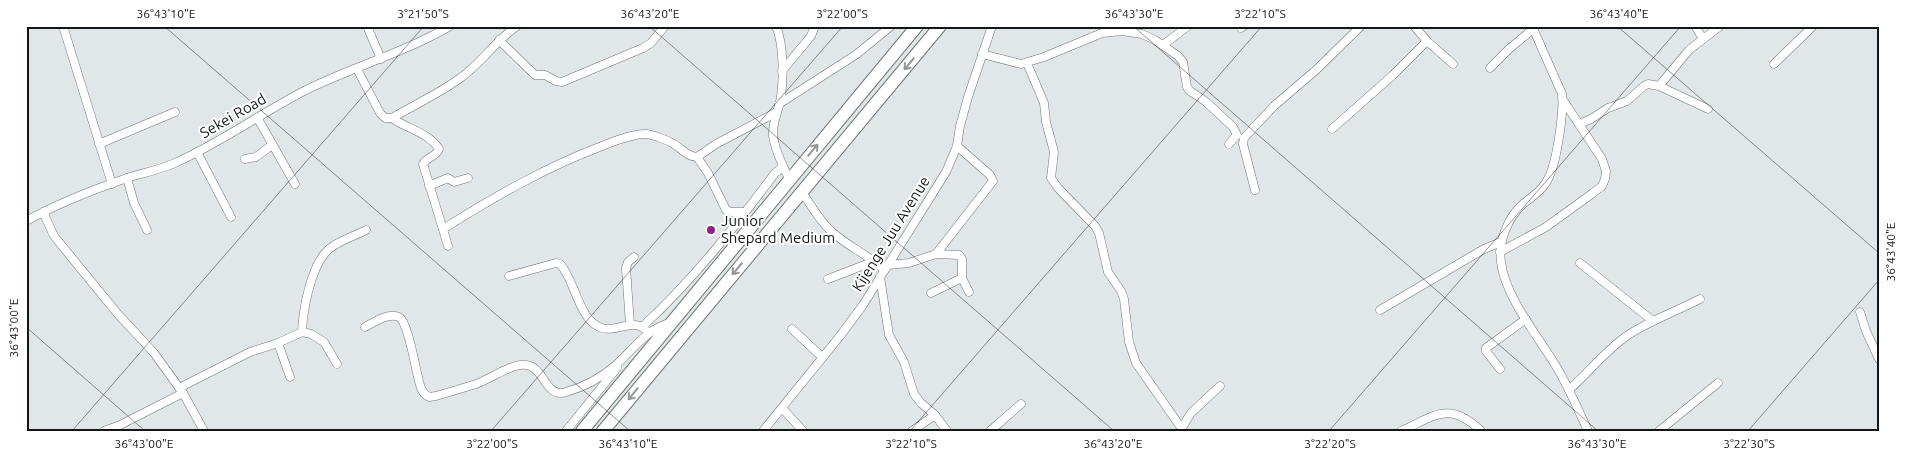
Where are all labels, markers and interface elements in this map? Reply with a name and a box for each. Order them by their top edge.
text: 36°43'10"E [137,7,196,20]
text: 3°21'50"S [397,7,449,20]
text: 36°43'20"E [621,7,680,20]
text: 3°22'00"S [816,7,868,20]
text: 36°43'30"E [1105,7,1164,20]
text: 3°22'10"S [1234,7,1286,20]
text: 36°43'40"E [1590,7,1649,20]
one-way arrow [903,57,915,70]
street label: Sekei Road [197,90,269,141]
one-way arrow [808,144,819,157]
street label: Kijenge Juu Avenue [848,173,933,294]
place label: Junior Shepard Medium [721,212,835,246]
text: 36°43'40"E [1884,222,1897,281]
marker: Junior Shepard Medium [705,224,717,236]
one-way arrow [732,262,743,275]
text: 36°43'00"E [7,298,20,357]
one-way arrow [628,387,639,400]
text: 36°43'00"E [115,437,174,450]
text: 3°22'00"S [466,437,518,450]
text: 36°43'10"E [599,437,658,450]
text: 3°22'10"S [885,437,937,450]
text: 36°43'20"E [1084,437,1143,450]
text: 3°22'20"S [1304,437,1356,450]
text: 36°43'30"E [1568,437,1627,450]
text: 3°22'30"S [1723,437,1775,450]

